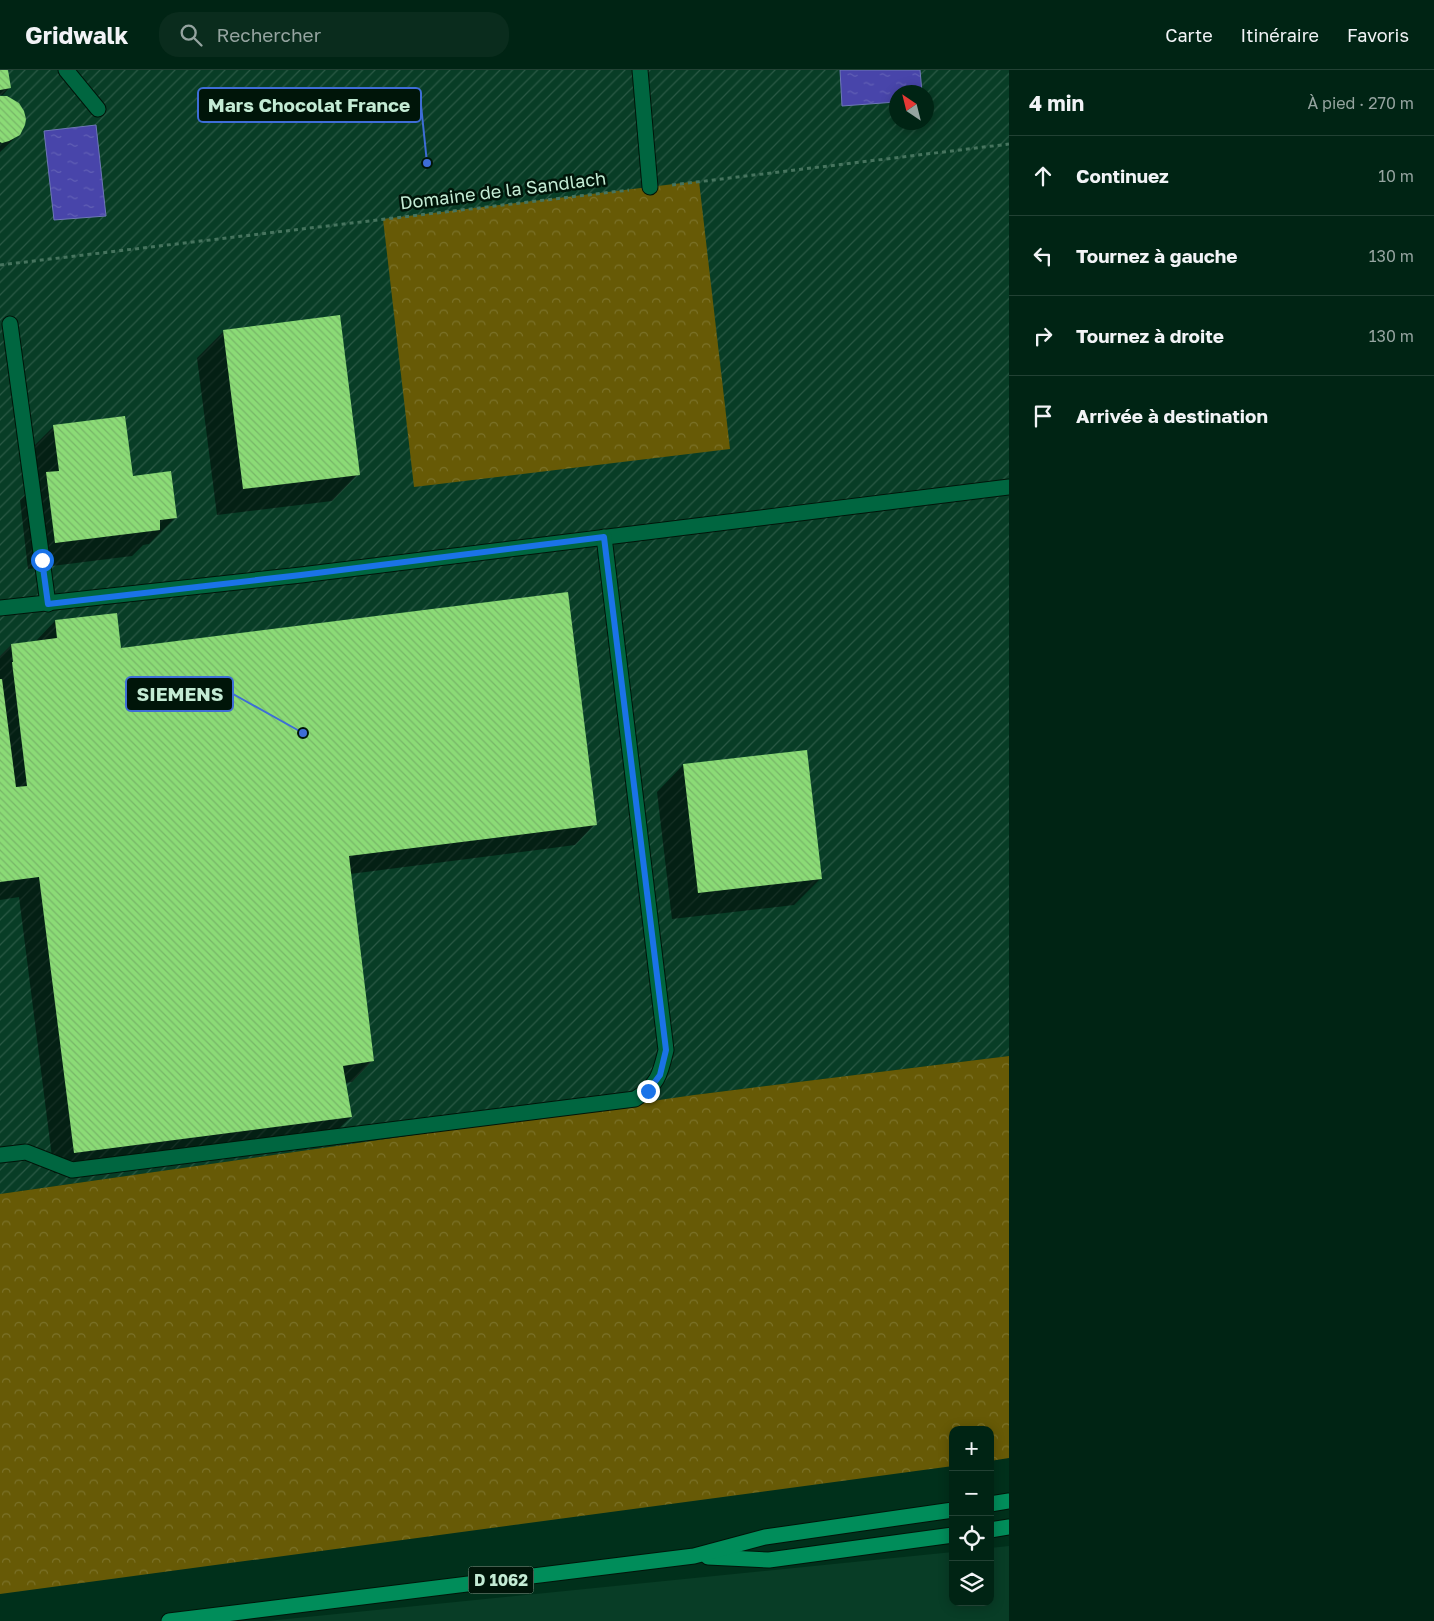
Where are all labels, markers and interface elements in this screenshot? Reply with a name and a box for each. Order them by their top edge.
search box [159,12,509,57]
text: Gridwalk [25,20,129,49]
icon: search [177,21,205,49]
text: Rechercher [217,23,321,46]
text: Carte [1165,24,1213,46]
text: Itinéraire [1241,24,1319,46]
text: Favoris [1347,24,1409,46]
north arrow [889,85,934,130]
callout: Mars Chocolat France [198,88,421,122]
text: 4 min [1029,90,1084,116]
text: Mars Chocolat France [208,93,410,116]
text: À pied · 270 m [1307,93,1414,113]
icon: ahead [1029,162,1057,190]
text: Continuez [1076,164,1169,187]
street label: Domaine de la Sandlach [399,166,607,214]
text: 10 m [1378,166,1414,186]
icon: left [1029,242,1057,270]
text: Tournez à gauche [1076,244,1237,267]
text: 130 m [1369,246,1414,266]
icon: right [1029,322,1057,350]
text: Tournez à droite [1076,324,1224,347]
text: 130 m [1369,326,1414,346]
icon: arrive [1029,402,1057,430]
text: Arrivée à destination [1076,404,1268,427]
route start [31,549,54,572]
callout: SIEMENS [126,677,233,711]
text: SIEMENS [137,682,223,705]
route end [637,1080,660,1103]
map controls [949,1426,994,1606]
button: + [949,1426,994,1471]
button: − [949,1471,994,1516]
button: locate [949,1516,994,1561]
button: layers [949,1561,994,1606]
road number: D 1062 [468,1566,534,1594]

